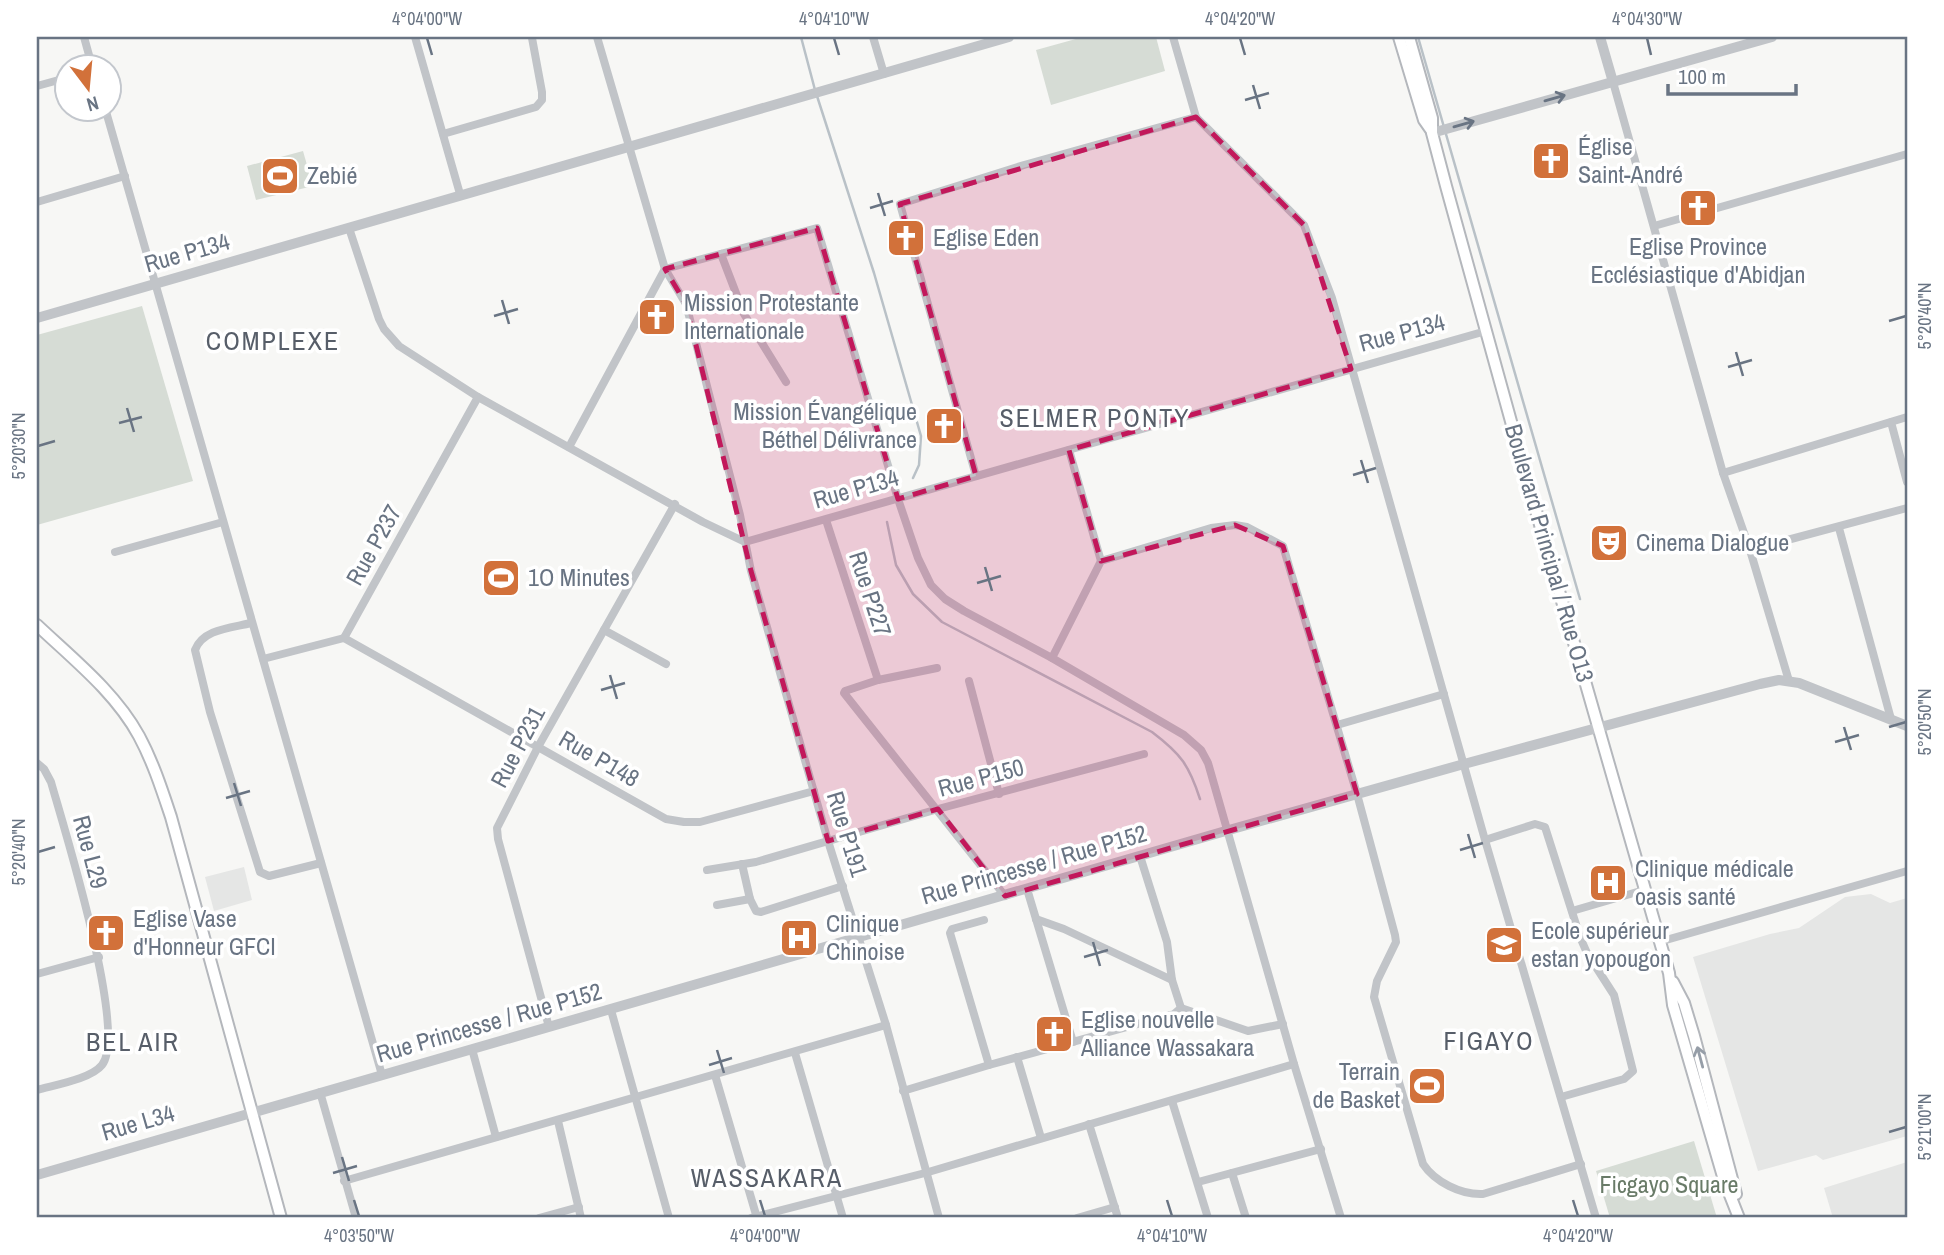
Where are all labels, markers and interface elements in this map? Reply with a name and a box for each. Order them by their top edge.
text: 4°04'00"W [392,6,462,31]
text: 4°04'10"W [799,6,869,31]
text: 4°04'20"W [1205,6,1275,31]
text: 4°04'30"W [1612,6,1682,31]
north arrow [52,52,122,122]
scale bar [1668,52,1795,96]
text: 100 m [1678,62,1726,91]
text: N [84,90,102,118]
one-way arrow [1544,91,1566,104]
one-way arrow [1453,116,1475,129]
place label: Église Saint-André [1578,130,1683,190]
church icon: Église Saint-André [1530,140,1572,182]
sports icon: Zebié [259,155,301,197]
place label: Zebié [307,159,357,191]
church icon: Eglise Province Ecclésiastique d'Abidjan [1677,187,1719,229]
church icon: Eglise Eden [885,217,927,259]
place label: Eglise Eden [933,221,1039,253]
street label: Rue P134 [140,225,233,279]
place label: Eglise Province Ecclésiastique d'Abidjan [1591,230,1805,290]
text: 5°20'40"N [1912,283,1937,349]
place label: Mission Protestante Internationale [684,286,859,346]
church icon: Mission Protestante Internationale [636,296,678,338]
street label: Rue P134 [1355,305,1448,359]
district label: COMPLEXE [206,323,340,358]
place label: Mission Évangélique Béthel Délivrance [733,395,917,455]
district label: SELMER PONTY [999,400,1191,435]
church icon: Mission Évangélique Béthel Délivrance [923,405,965,447]
text: 5°20'30"N [6,413,31,479]
street label: Boulevard Principal / Rue O13 [1498,420,1602,685]
street label: Rue P134 [809,461,902,515]
street label: Rue P237 [338,498,408,591]
theatre icon: Cinema Dialogue [1588,522,1630,564]
place label: Cinema Dialogue [1636,526,1789,558]
street label: Rue P227 [842,547,900,640]
sports icon: 1O Minutes [480,557,522,599]
place label: 1O Minutes [528,561,630,593]
text: 5°20'50"N [1912,689,1937,755]
street label: Rue P231 [482,700,552,793]
street label: Rue P148 [554,722,645,794]
street label: Rue P150 [934,750,1027,804]
street label: Rue P191 [820,787,876,880]
street label: Rue L29 [66,812,116,892]
street label: Rue Princesse / Rue P152 [917,817,1150,912]
text: 5°20'40"N [6,819,31,885]
place label: Clinique médicale oasis santé [1635,852,1794,912]
hospital icon: Clinique médicale oasis santé [1587,862,1629,904]
place label: Eglise Vase d'Honneur GFCI [133,902,276,962]
place label: Clinique Chinoise [826,907,905,967]
church icon: Eglise Vase d'Honneur GFCI [85,912,127,954]
place label: Ecole supérieur estan yopougon [1531,914,1671,974]
hospital icon: Clinique Chinoise [778,917,820,959]
school or university icon: Ecole supérieur estan yopougon [1483,924,1525,966]
street label: Rue Princesse / Rue P152 [372,975,605,1070]
place label: Eglise nouvelle Alliance Wassakara [1080,1003,1254,1063]
church icon: Eglise nouvelle Alliance Wassakara [1033,1013,1075,1055]
district label: FIGAYO [1443,1023,1535,1058]
district label: BEL AIR [86,1024,180,1059]
one-way arrow [1693,1047,1706,1069]
place label: Terrain de Basket [1312,1055,1401,1115]
sports icon: Terrain de Basket [1406,1065,1448,1107]
text: 5°21'00"N [1912,1094,1937,1160]
street label: Rue L34 [98,1096,178,1148]
district label: WASSAKARA [691,1160,843,1195]
park label: Ficgayo Square [1600,1168,1738,1200]
text: 4°03'50"W [324,1223,394,1248]
text: 4°04'00"W [730,1223,800,1248]
text: 4°04'10"W [1137,1223,1207,1248]
text: 4°04'20"W [1543,1223,1613,1248]

